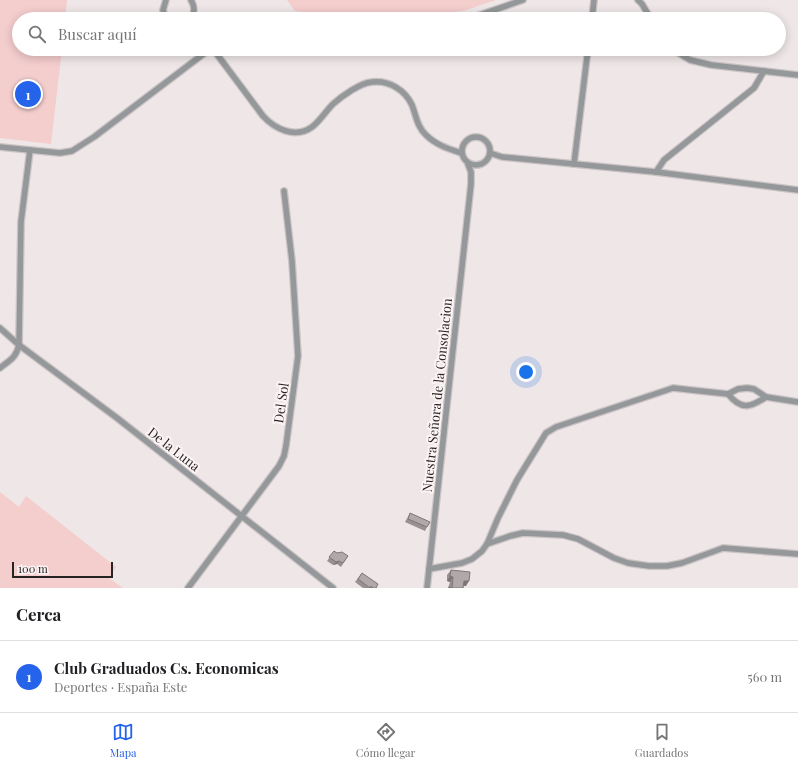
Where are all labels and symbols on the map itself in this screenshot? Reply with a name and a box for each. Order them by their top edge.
pin: 1 [15,79,41,109]
street label: Nuestra Señora de la Consolacion [418,297,455,493]
your location [516,362,536,382]
street label: Del Sol [269,381,292,424]
street label: De la Luna [145,423,204,475]
scale bar [12,560,113,579]

